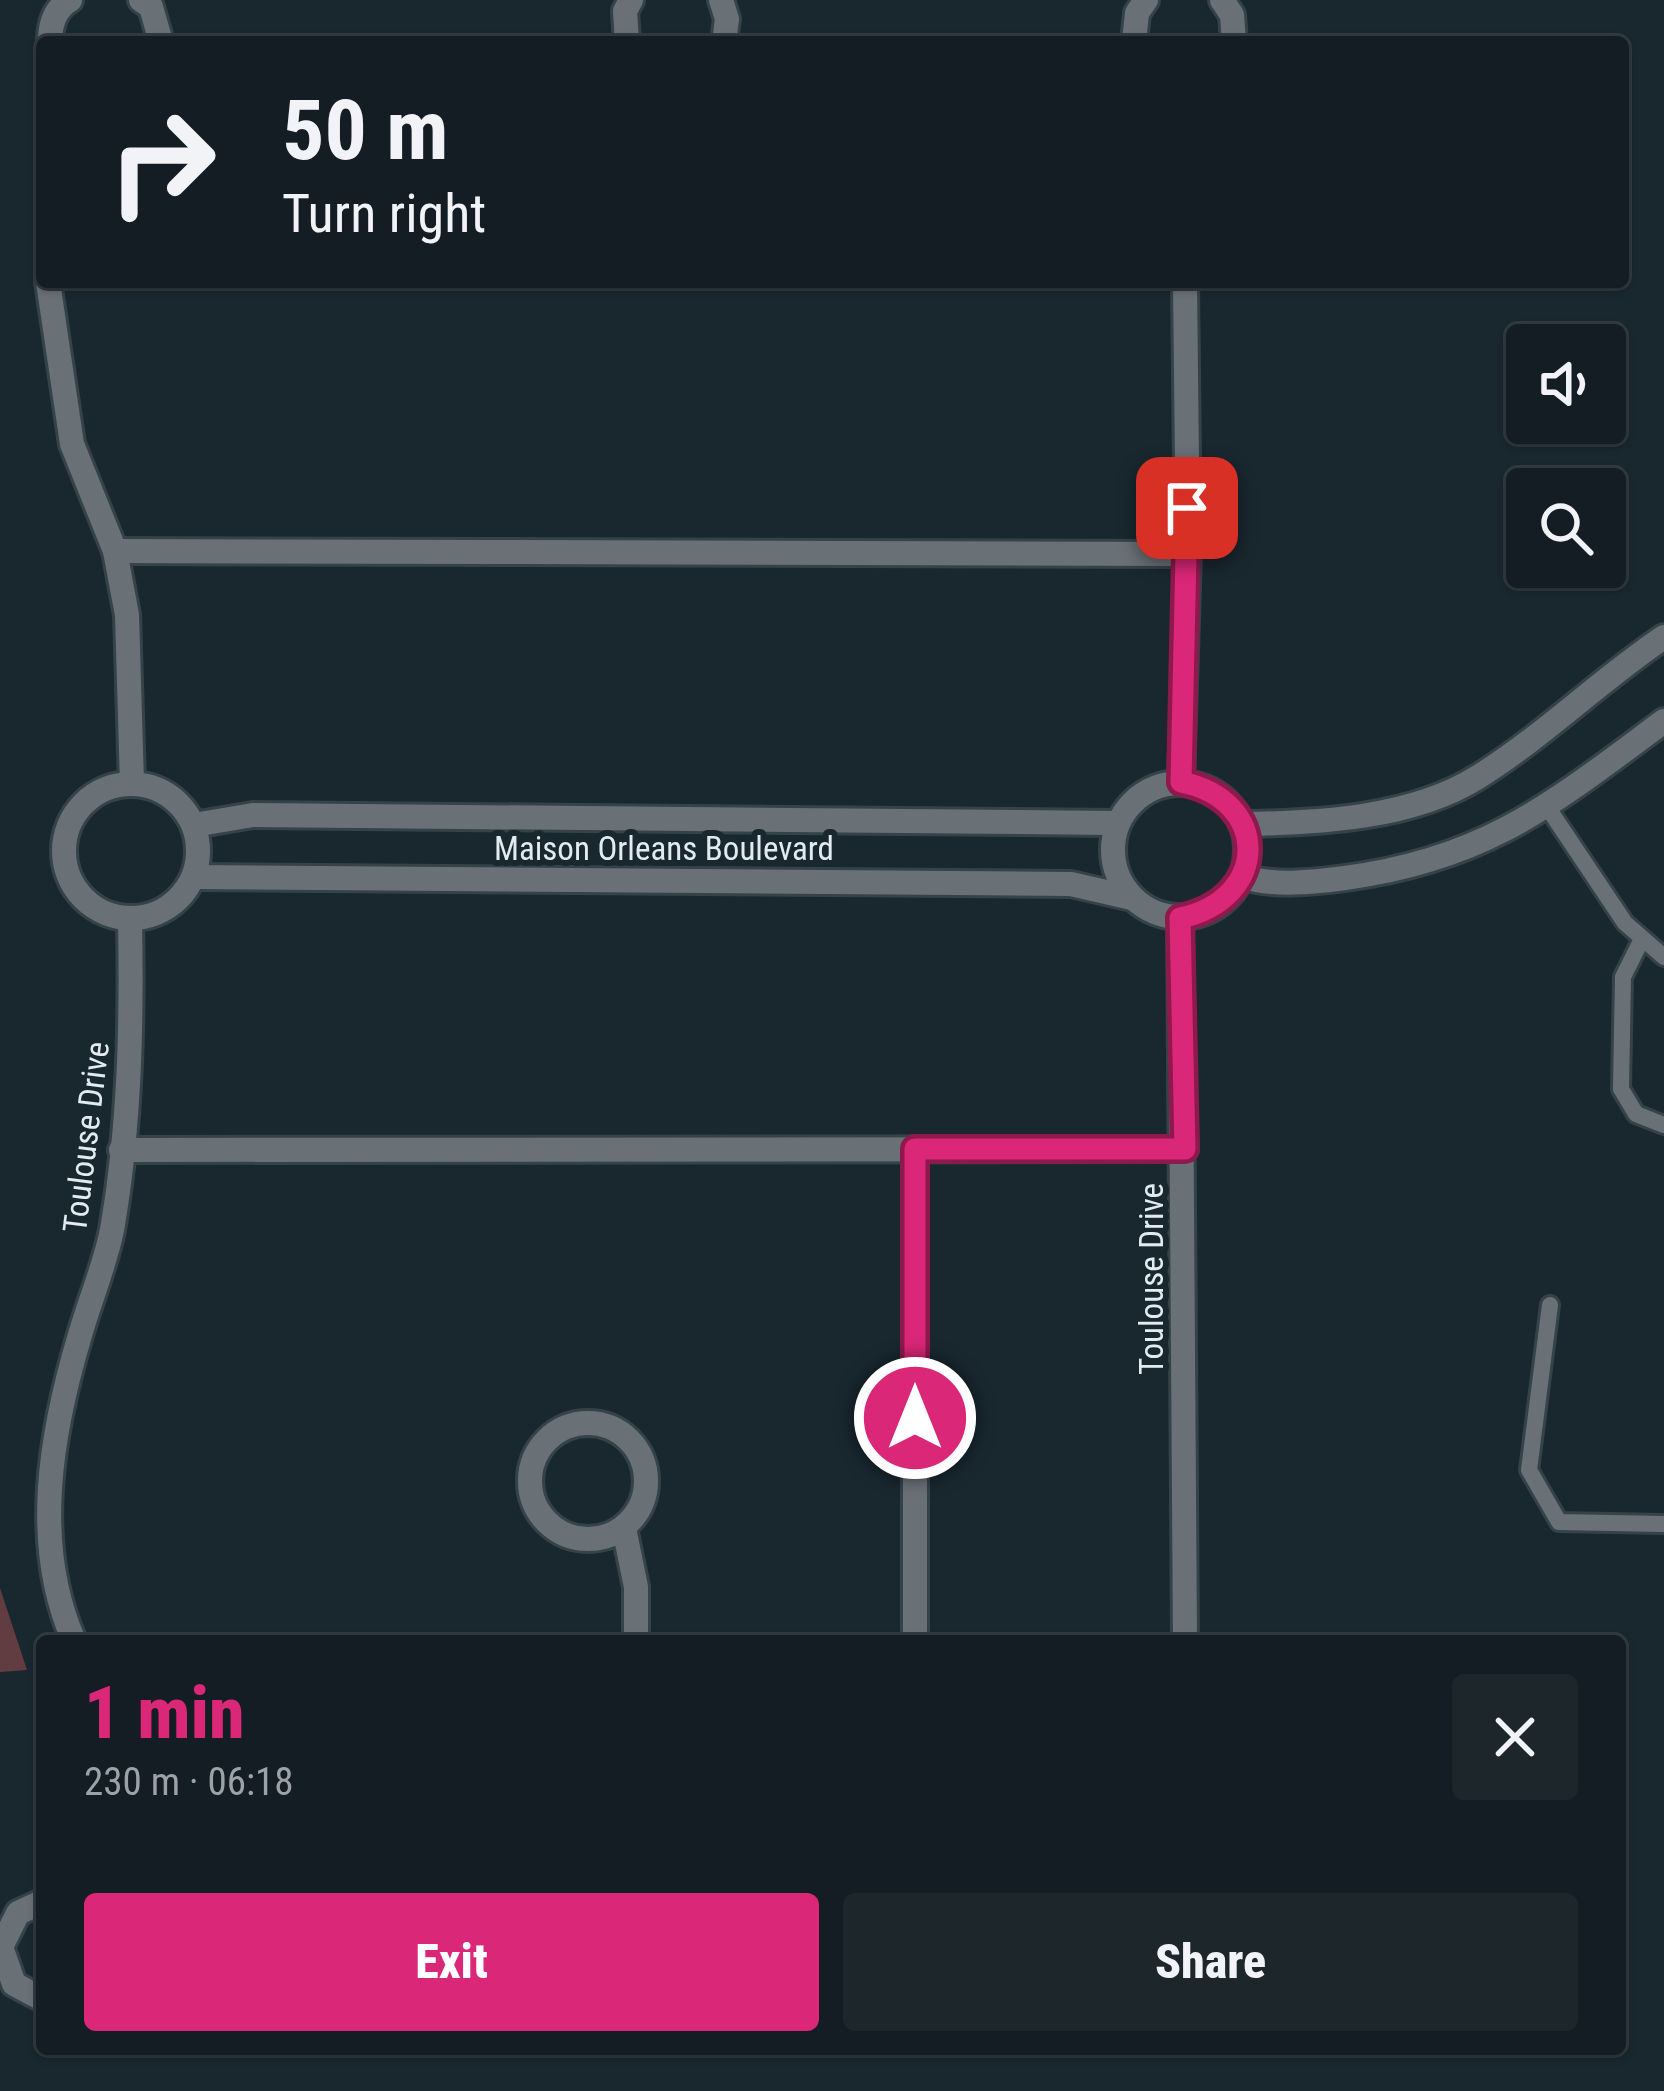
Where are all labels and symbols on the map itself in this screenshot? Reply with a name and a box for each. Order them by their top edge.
pin [1136,457,1238,559]
street label: Maison Orleans Boulevard [494,829,834,868]
street label: Toulouse Drive [55,1039,117,1235]
street label: Toulouse Drive [1132,1183,1171,1375]
position arrow [852,1355,978,1481]

